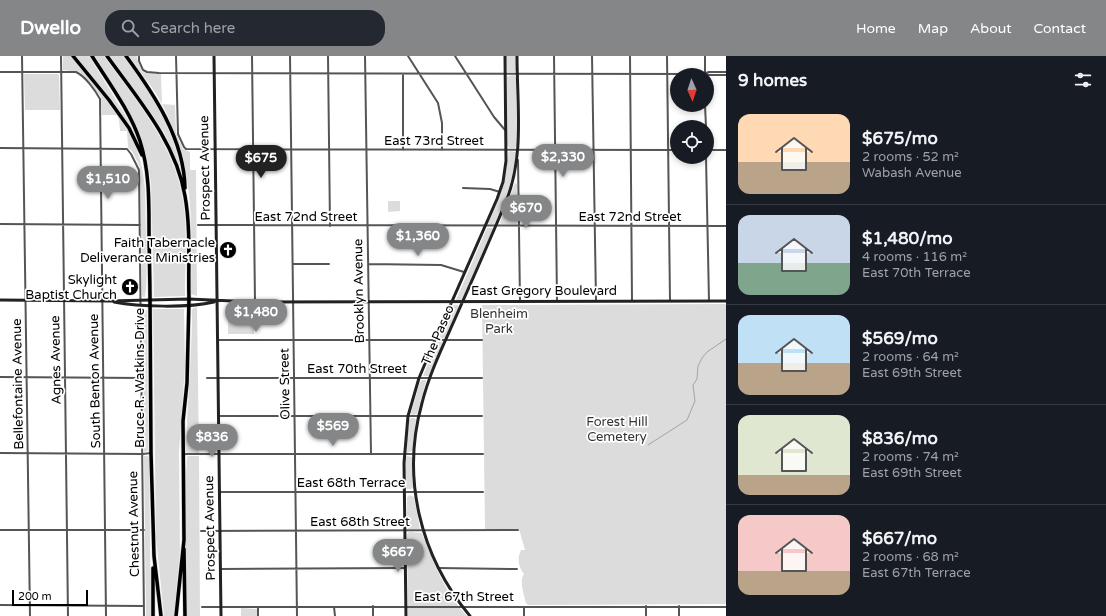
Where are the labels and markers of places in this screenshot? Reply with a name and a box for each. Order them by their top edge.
pin: $2,330 [530,144,596,178]
pin: $675 [237,145,285,179]
pin: $1,510 [75,166,141,200]
pin: $670 [502,195,550,229]
pin: $1,360 [385,223,451,257]
place label: Faith Tabernacle Deliverance Ministries [80,235,215,266]
church icon: Faith Tabernacle Deliverance Ministries [218,240,238,260]
place label: Skylight Baptist Church [25,272,117,303]
church icon: Skylight Baptist Church [120,277,140,297]
pin: $1,480 [223,299,289,333]
pin: $569 [309,413,357,447]
pin: $836 [188,424,236,458]
pin: $667 [374,539,422,573]

